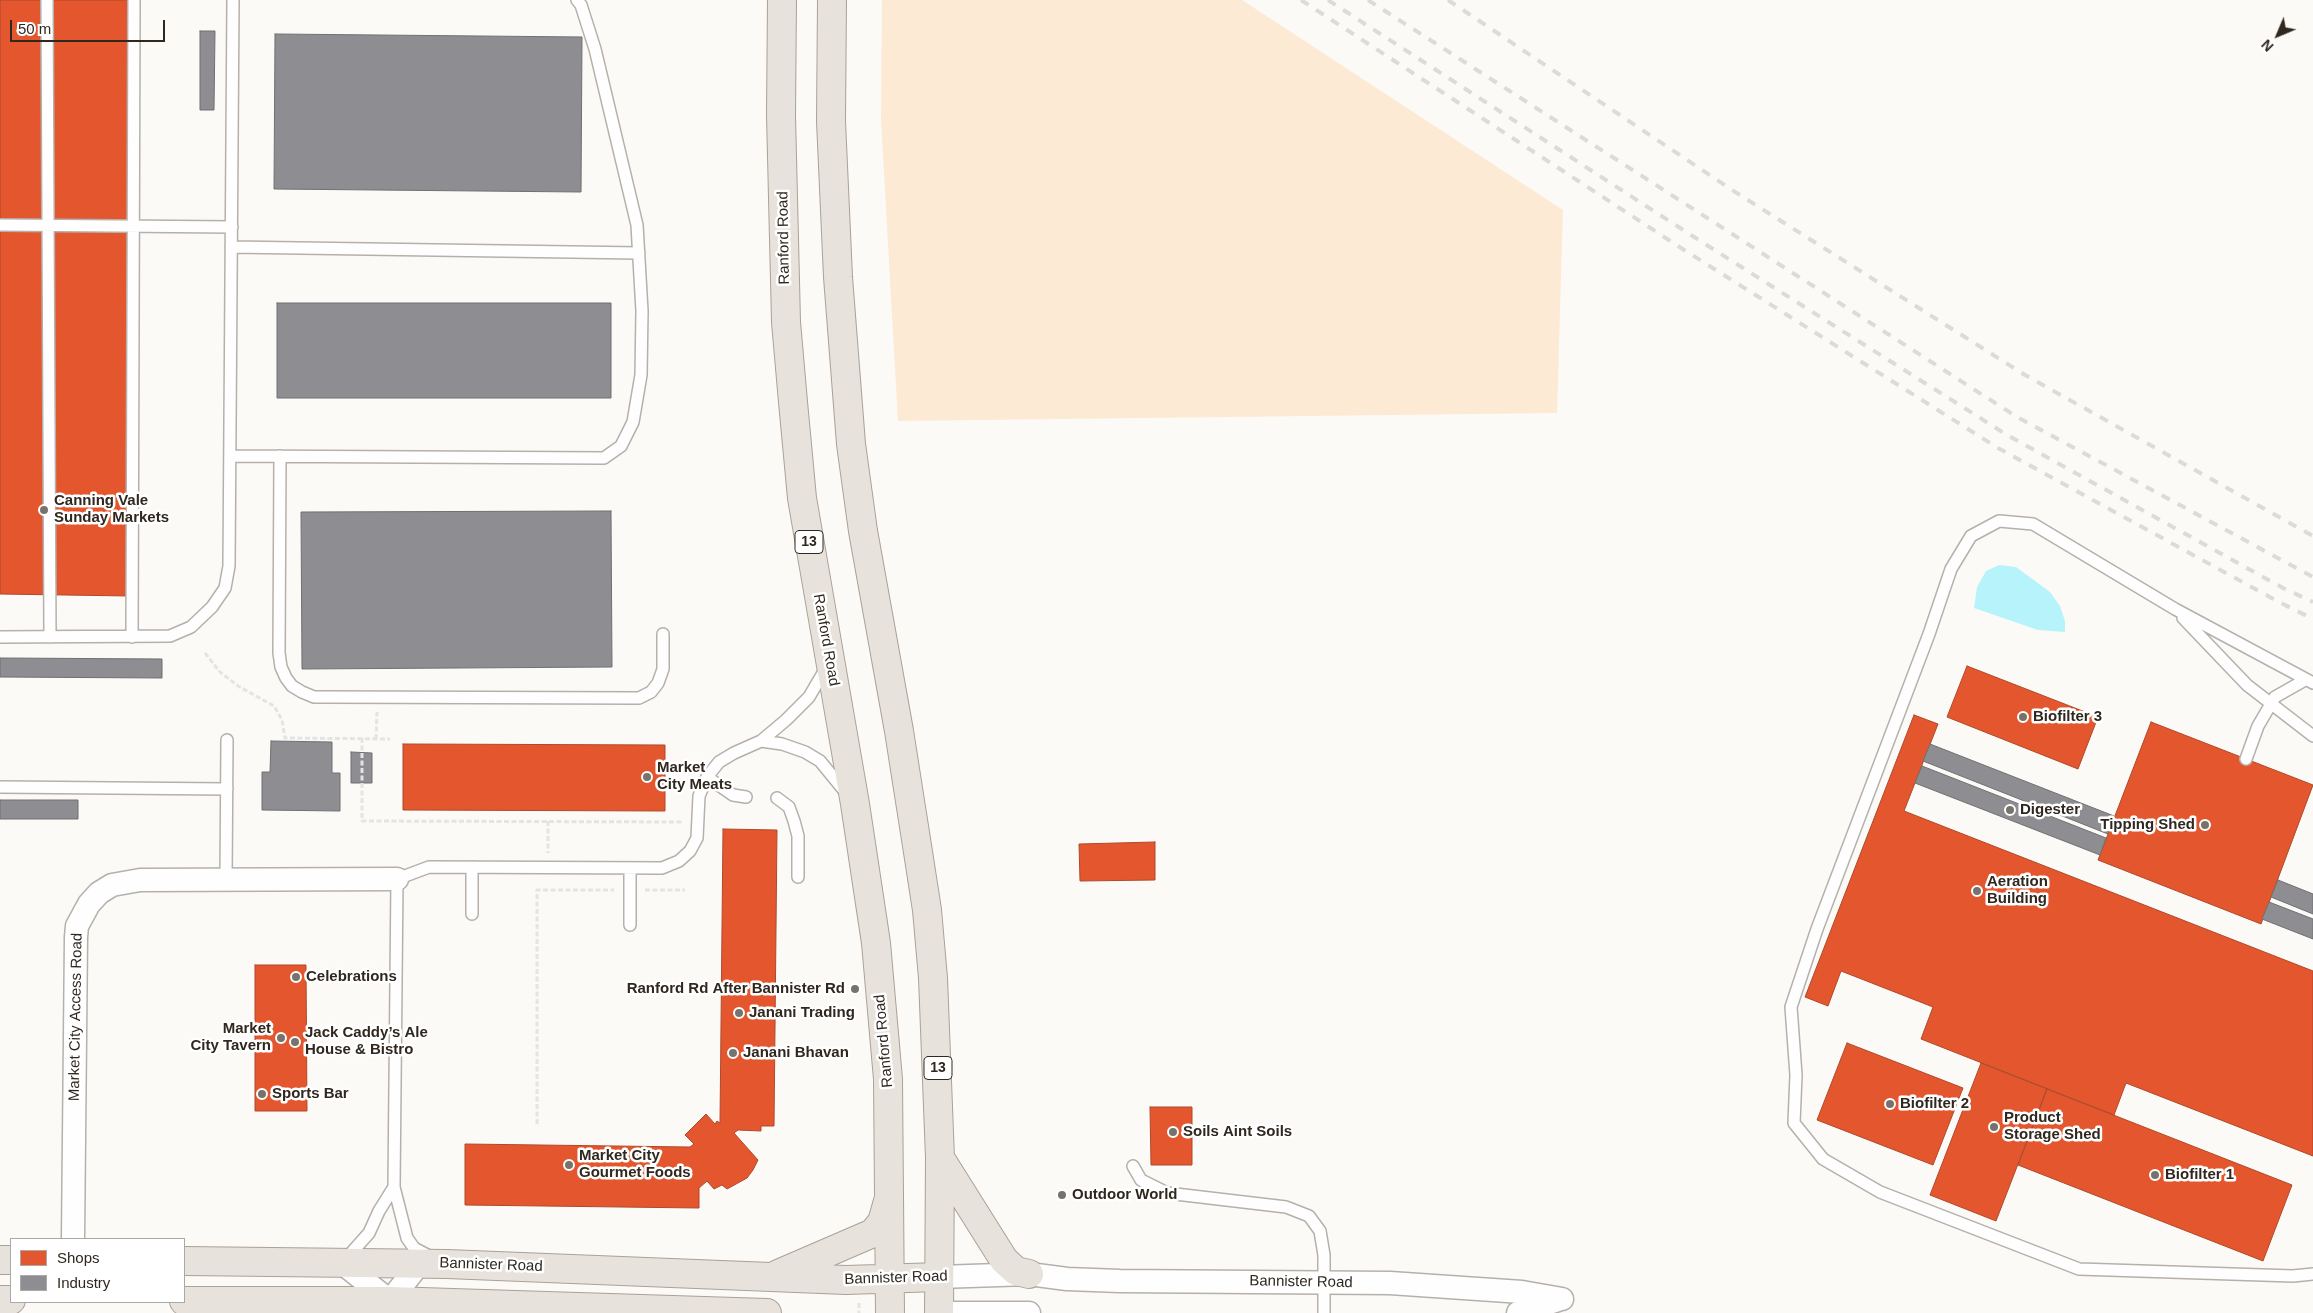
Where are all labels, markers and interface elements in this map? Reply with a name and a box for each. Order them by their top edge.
scale bar [12,10,168,42]
north arrow [2253,10,2303,60]
text: 50 m [18,20,51,37]
text: N [2258,36,2277,55]
street label: Ranford Road [774,191,794,285]
place label: Canning Vale Sunday Markets [54,492,169,527]
marker: Canning Vale Sunday Markets [38,504,50,516]
road number: 13 [795,530,823,554]
street label: Ranford Road [809,592,843,688]
place label: Biofilter 3 [2033,708,2102,726]
marker: Biofilter 3 [2017,711,2029,723]
place label: Market City Meats [657,759,732,794]
marker: Market City Meats [641,771,653,783]
place label: Digester [2020,801,2080,819]
marker: Digester [2004,804,2016,816]
place label: Tipping Shed [2100,816,2195,834]
marker: Tipping Shed [2199,819,2211,831]
place label: Aeration Building [1987,873,2048,908]
marker: Aeration Building [1971,885,1983,897]
street label: Market City Access Road [66,933,86,1101]
place label: Celebrations [306,968,397,986]
marker: Celebrations [290,971,302,983]
place label: Ranford Rd After Bannister Rd [627,980,845,998]
marker: Ranford Rd After Bannister Rd [849,983,861,995]
street label: Ranford Road [871,994,897,1088]
place label: Janani Trading [749,1004,855,1022]
marker: Janani Trading [733,1007,745,1019]
place label: Market City Tavern [190,1020,271,1055]
place label: Jack Caddy’s Ale House & Bistro [305,1024,428,1059]
marker: Market City Tavern [275,1032,287,1044]
marker: Jack Caddy’s Ale House & Bistro [289,1036,301,1048]
place label: Janani Bhavan [743,1044,849,1062]
marker: Janani Bhavan [727,1047,739,1059]
road number: 13 [924,1056,952,1080]
place label: Sports Bar [272,1085,349,1103]
marker: Sports Bar [256,1088,268,1100]
place label: Biofilter 2 [1900,1095,1969,1113]
marker: Biofilter 2 [1884,1098,1896,1110]
place label: Product Storage Shed [2004,1109,2101,1144]
marker: Product Storage Shed [1988,1121,2000,1133]
place label: Soils Aint Soils [1183,1123,1292,1141]
marker: Soils Aint Soils [1167,1126,1179,1138]
place label: Market City Gourmet Foods [579,1147,691,1182]
marker: Market City Gourmet Foods [563,1159,575,1171]
place label: Biofilter 1 [2165,1166,2234,1184]
marker: Biofilter 1 [2149,1169,2161,1181]
place label: Outdoor World [1072,1186,1178,1204]
marker: Outdoor World [1056,1189,1068,1201]
legend [10,1238,185,1303]
text: Shops [57,1249,100,1266]
street label: Bannister Road [439,1254,543,1276]
street label: Bannister Road [844,1267,948,1289]
street label: Bannister Road [1249,1272,1353,1292]
text: Industry [57,1274,110,1291]

